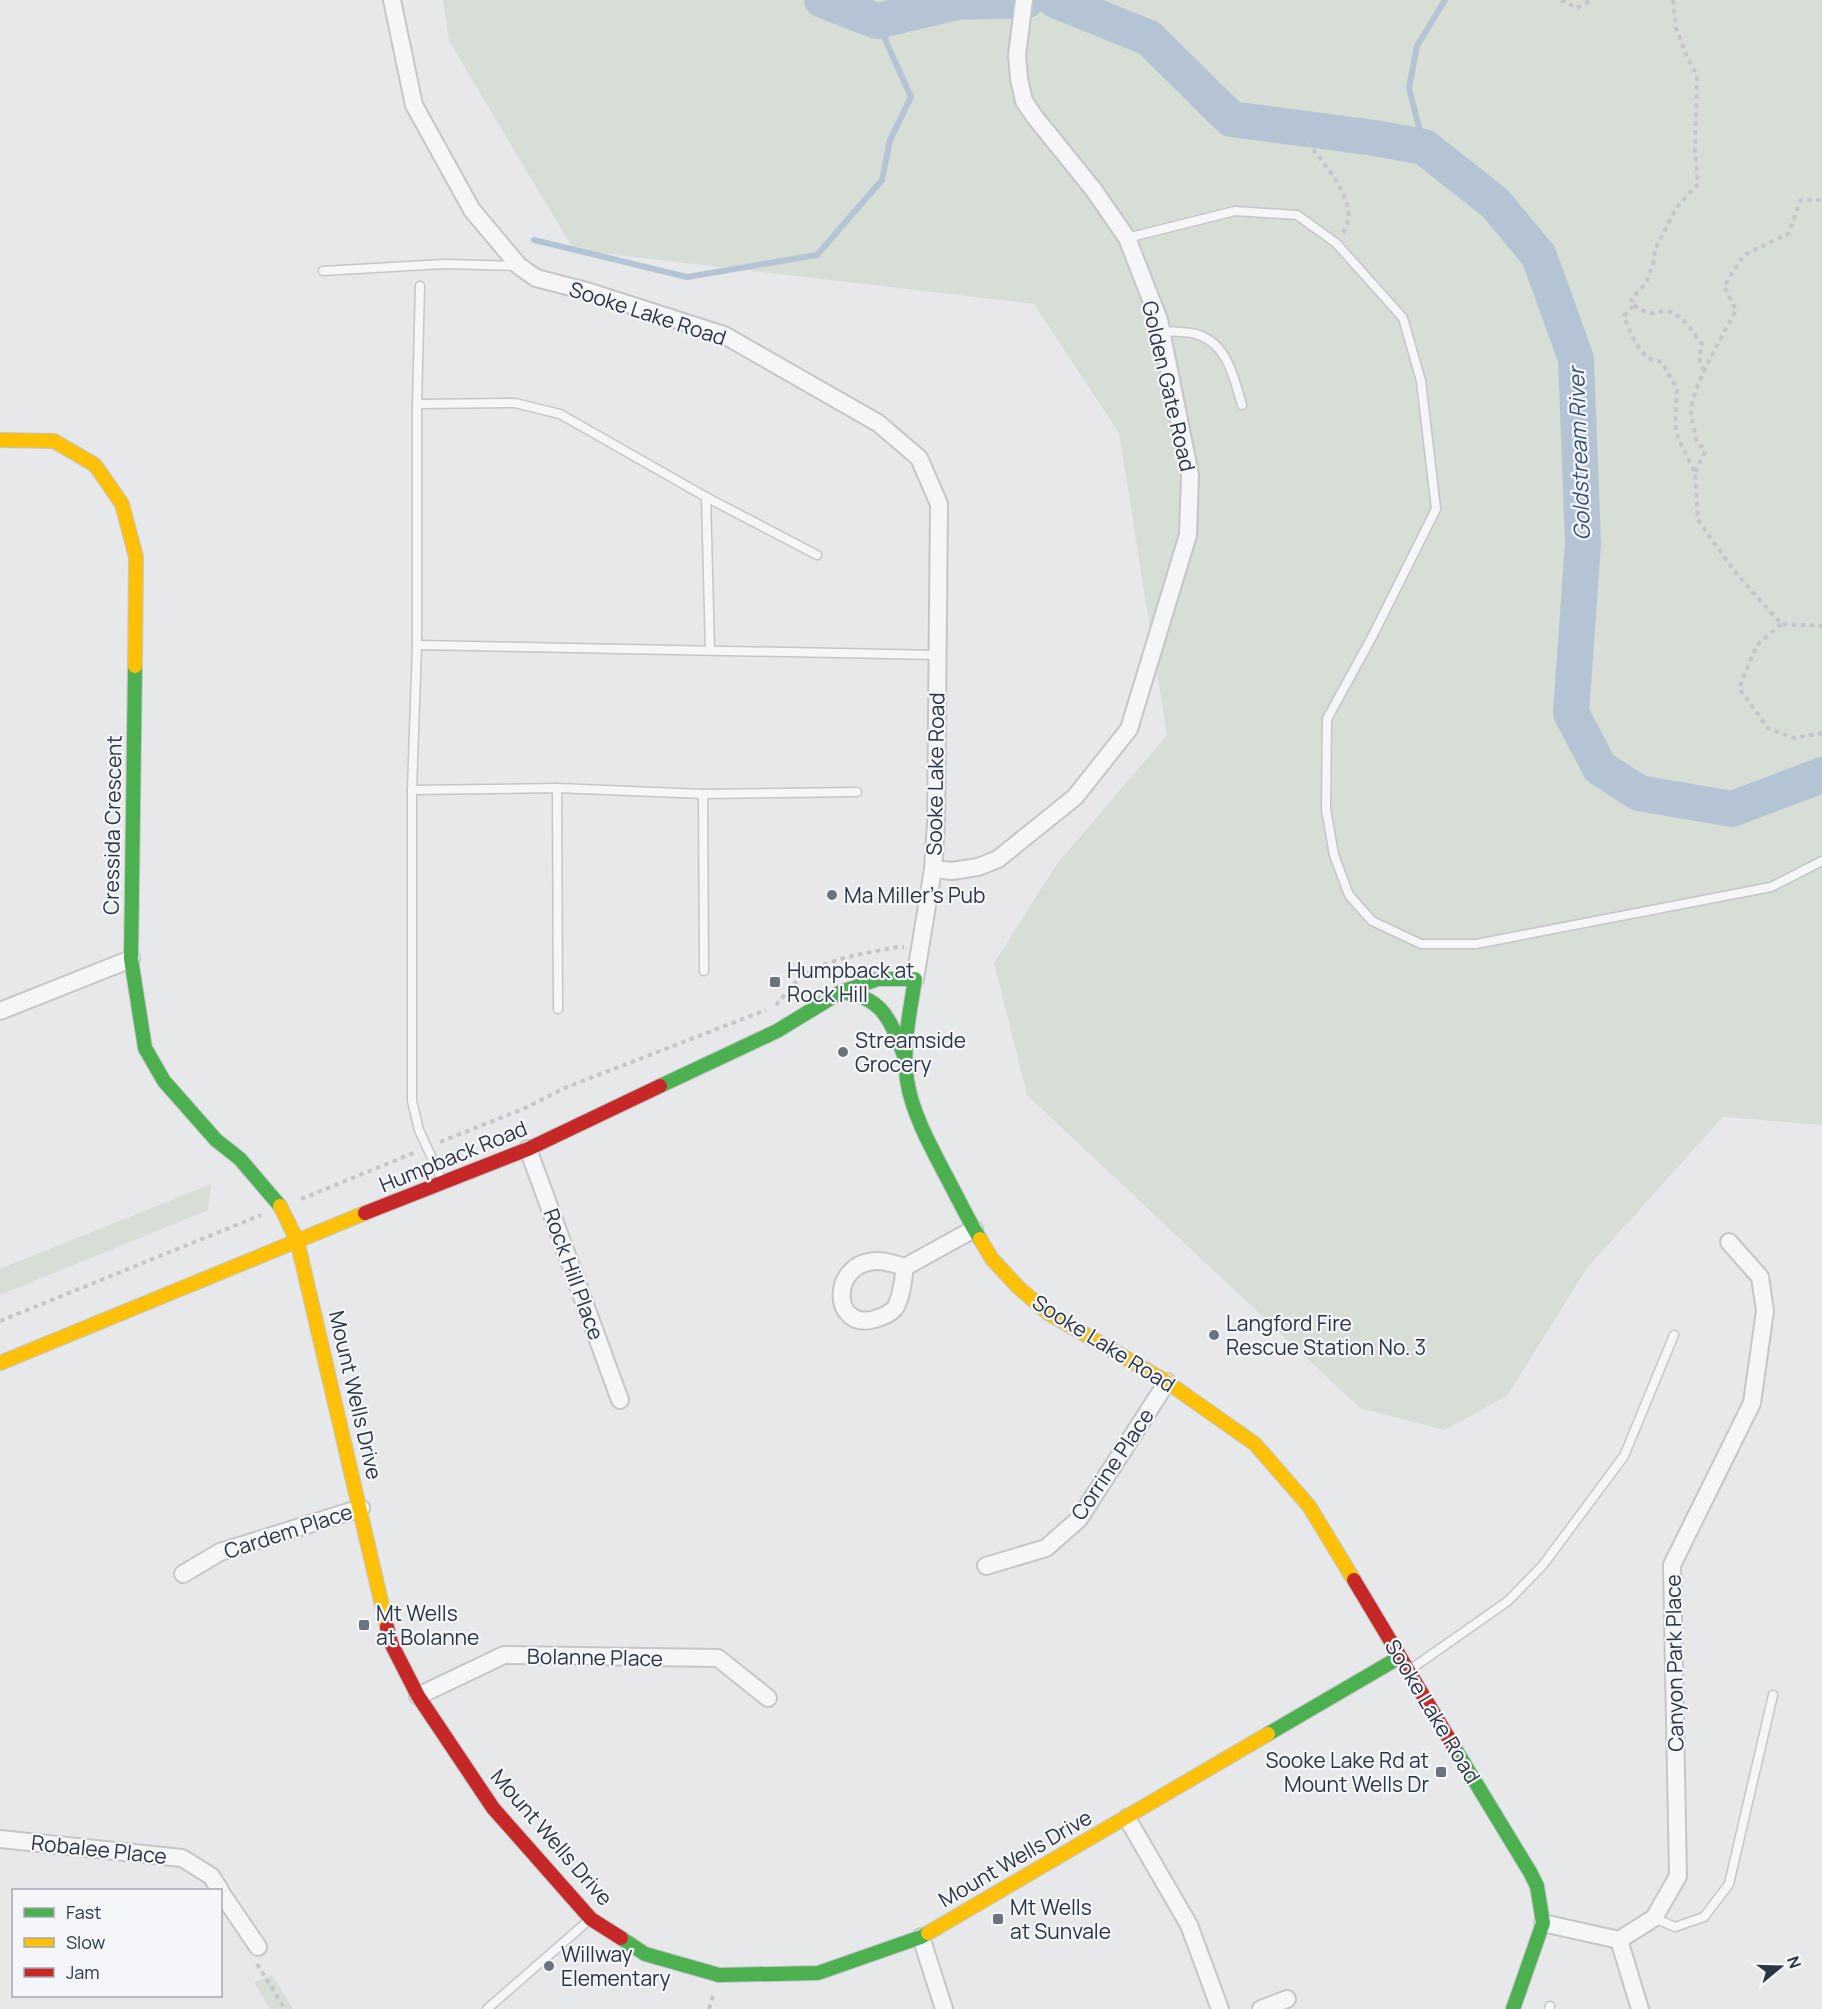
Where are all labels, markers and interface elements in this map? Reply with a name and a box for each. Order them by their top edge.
street label: Sooke Lake Road [566,274,730,352]
street label: Golden Gate Road [1136,298,1202,474]
water label: Goldstream River [1561,364,1597,541]
street label: Sooke Lake Road [920,692,950,856]
street label: Cressida Crescent [96,735,128,915]
place label: Ma Miller’s Pub [844,881,986,909]
marker: Ma Miller’s Pub [825,888,839,902]
place label: Humpback at Rock Hill [787,956,915,1008]
marker: Humpback at Rock Hill [768,975,782,989]
place label: Streamside Grocery [855,1026,966,1078]
marker: Streamside Grocery [836,1045,850,1059]
street label: Humpback Road [375,1114,531,1198]
street label: Rock Hill Place [537,1204,611,1344]
street label: Sooke Lake Road [1027,1288,1181,1398]
street label: Mount Wells Drive [323,1308,389,1482]
place label: Langford Fire Rescue Station No. 3 [1226,1309,1426,1361]
marker: Langford Fire Rescue Station No. 3 [1207,1328,1221,1342]
street label: Corrine Place [1064,1403,1160,1525]
street label: Cardem Place [220,1497,356,1565]
street label: Canyon Park Place [1658,1574,1690,1752]
place label: Mt Wells at Bolanne [376,1599,479,1651]
marker: Mt Wells at Bolanne [357,1618,371,1632]
street label: Sooke Lake Road [1379,1634,1487,1788]
street label: Bolanne Place [527,1642,663,1672]
place label: Sooke Lake Rd at Mount Wells Dr [1266,1746,1429,1798]
street label: Mount Wells Drive [485,1763,619,1911]
marker: Sooke Lake Rd at Mount Wells Dr [1434,1765,1448,1779]
street label: Mount Wells Drive [933,1803,1097,1913]
street label: Robalee Place [30,1828,168,1870]
legend [12,1889,222,1997]
place label: Mt Wells at Sunvale [1010,1893,1111,1945]
text: Fast [66,1900,101,1924]
marker: Mt Wells at Sunvale [991,1912,1005,1926]
text: Slow [66,1930,106,1954]
north arrow [1750,1937,1810,1997]
place label: Willway Elementary [561,1940,671,1992]
text: N [1782,1953,1806,1971]
marker: Willway Elementary [542,1959,556,1973]
text: Jam [66,1960,100,1984]

